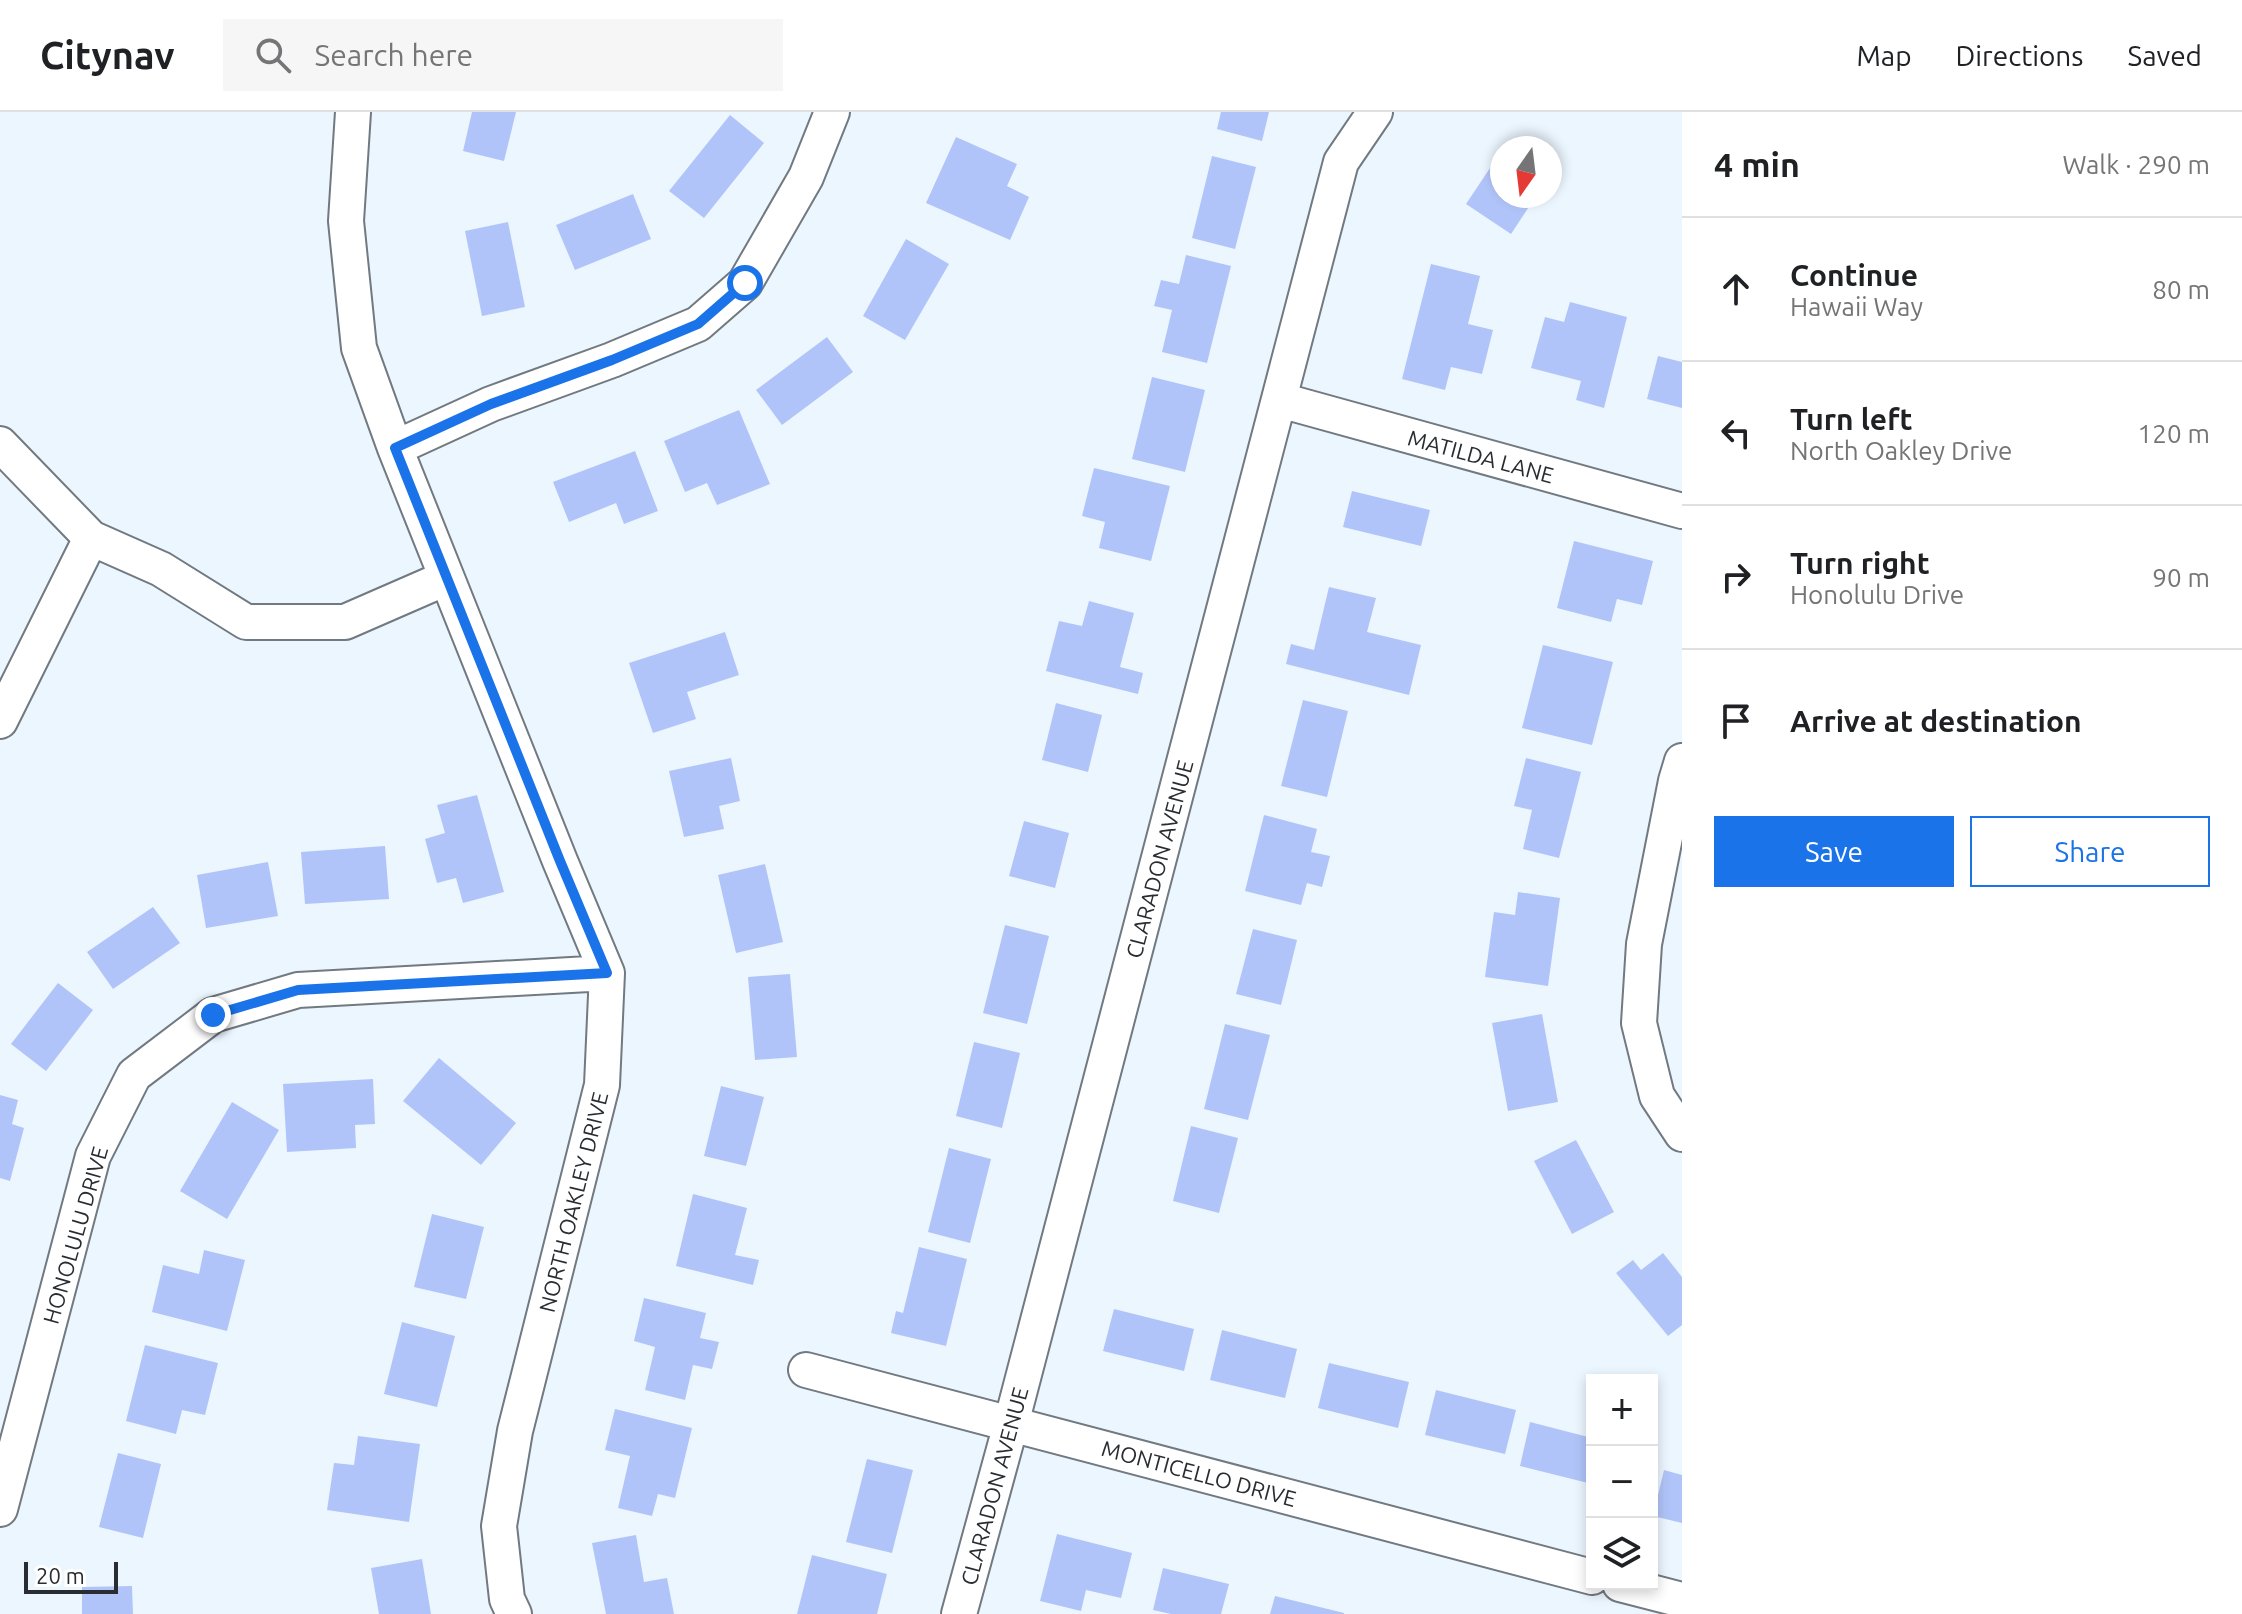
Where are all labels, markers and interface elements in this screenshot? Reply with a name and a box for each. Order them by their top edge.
search box [223,19,783,91]
icon: search [251,33,295,77]
text: Citynav [40,34,175,76]
text: Search here [315,38,473,72]
text: Map [1856,40,1912,71]
text: Directions [1956,40,2083,71]
text: Saved [2127,40,2202,71]
north arrow [1490,136,1562,208]
text: 4 min [1714,145,1800,183]
text: Walk · 290 m [2062,150,2210,179]
text: Continue [1790,258,1918,292]
route start [727,265,763,301]
icon: ahead [1714,267,1758,311]
text: 80 m [2152,275,2210,304]
text: Hawaii Way [1790,292,1923,321]
text: Turn left [1790,402,1912,436]
icon: left [1714,411,1758,455]
text: 120 m [2138,419,2210,448]
street label: MATILDA LANE [1405,425,1557,487]
text: North Oakley Drive [1790,436,2012,465]
text: Turn right [1790,546,1930,580]
icon: right [1714,555,1758,599]
text: 90 m [2152,563,2210,592]
text: Honolulu Drive [1790,580,1964,609]
icon: arrive [1714,699,1758,743]
text: Arrive at destination [1790,704,2082,738]
street label: CLARADON AVENUE [1121,757,1197,961]
button: Save [1714,816,1954,887]
button: Share [1970,816,2210,887]
route end [195,997,231,1033]
street label: NORTH OAKLEY DRIVE [534,1089,612,1315]
street label: HONOLULU DRIVE [38,1143,112,1327]
map controls [1586,1374,1658,1590]
button: + [1586,1374,1658,1446]
street label: CLARADON AVENUE [956,1384,1032,1588]
street label: MONTICELLO DRIVE [1099,1435,1299,1511]
button: − [1586,1446,1658,1518]
button: layers [1586,1518,1658,1590]
scale bar [24,1558,118,1594]
text: 20 m [36,1563,85,1588]

